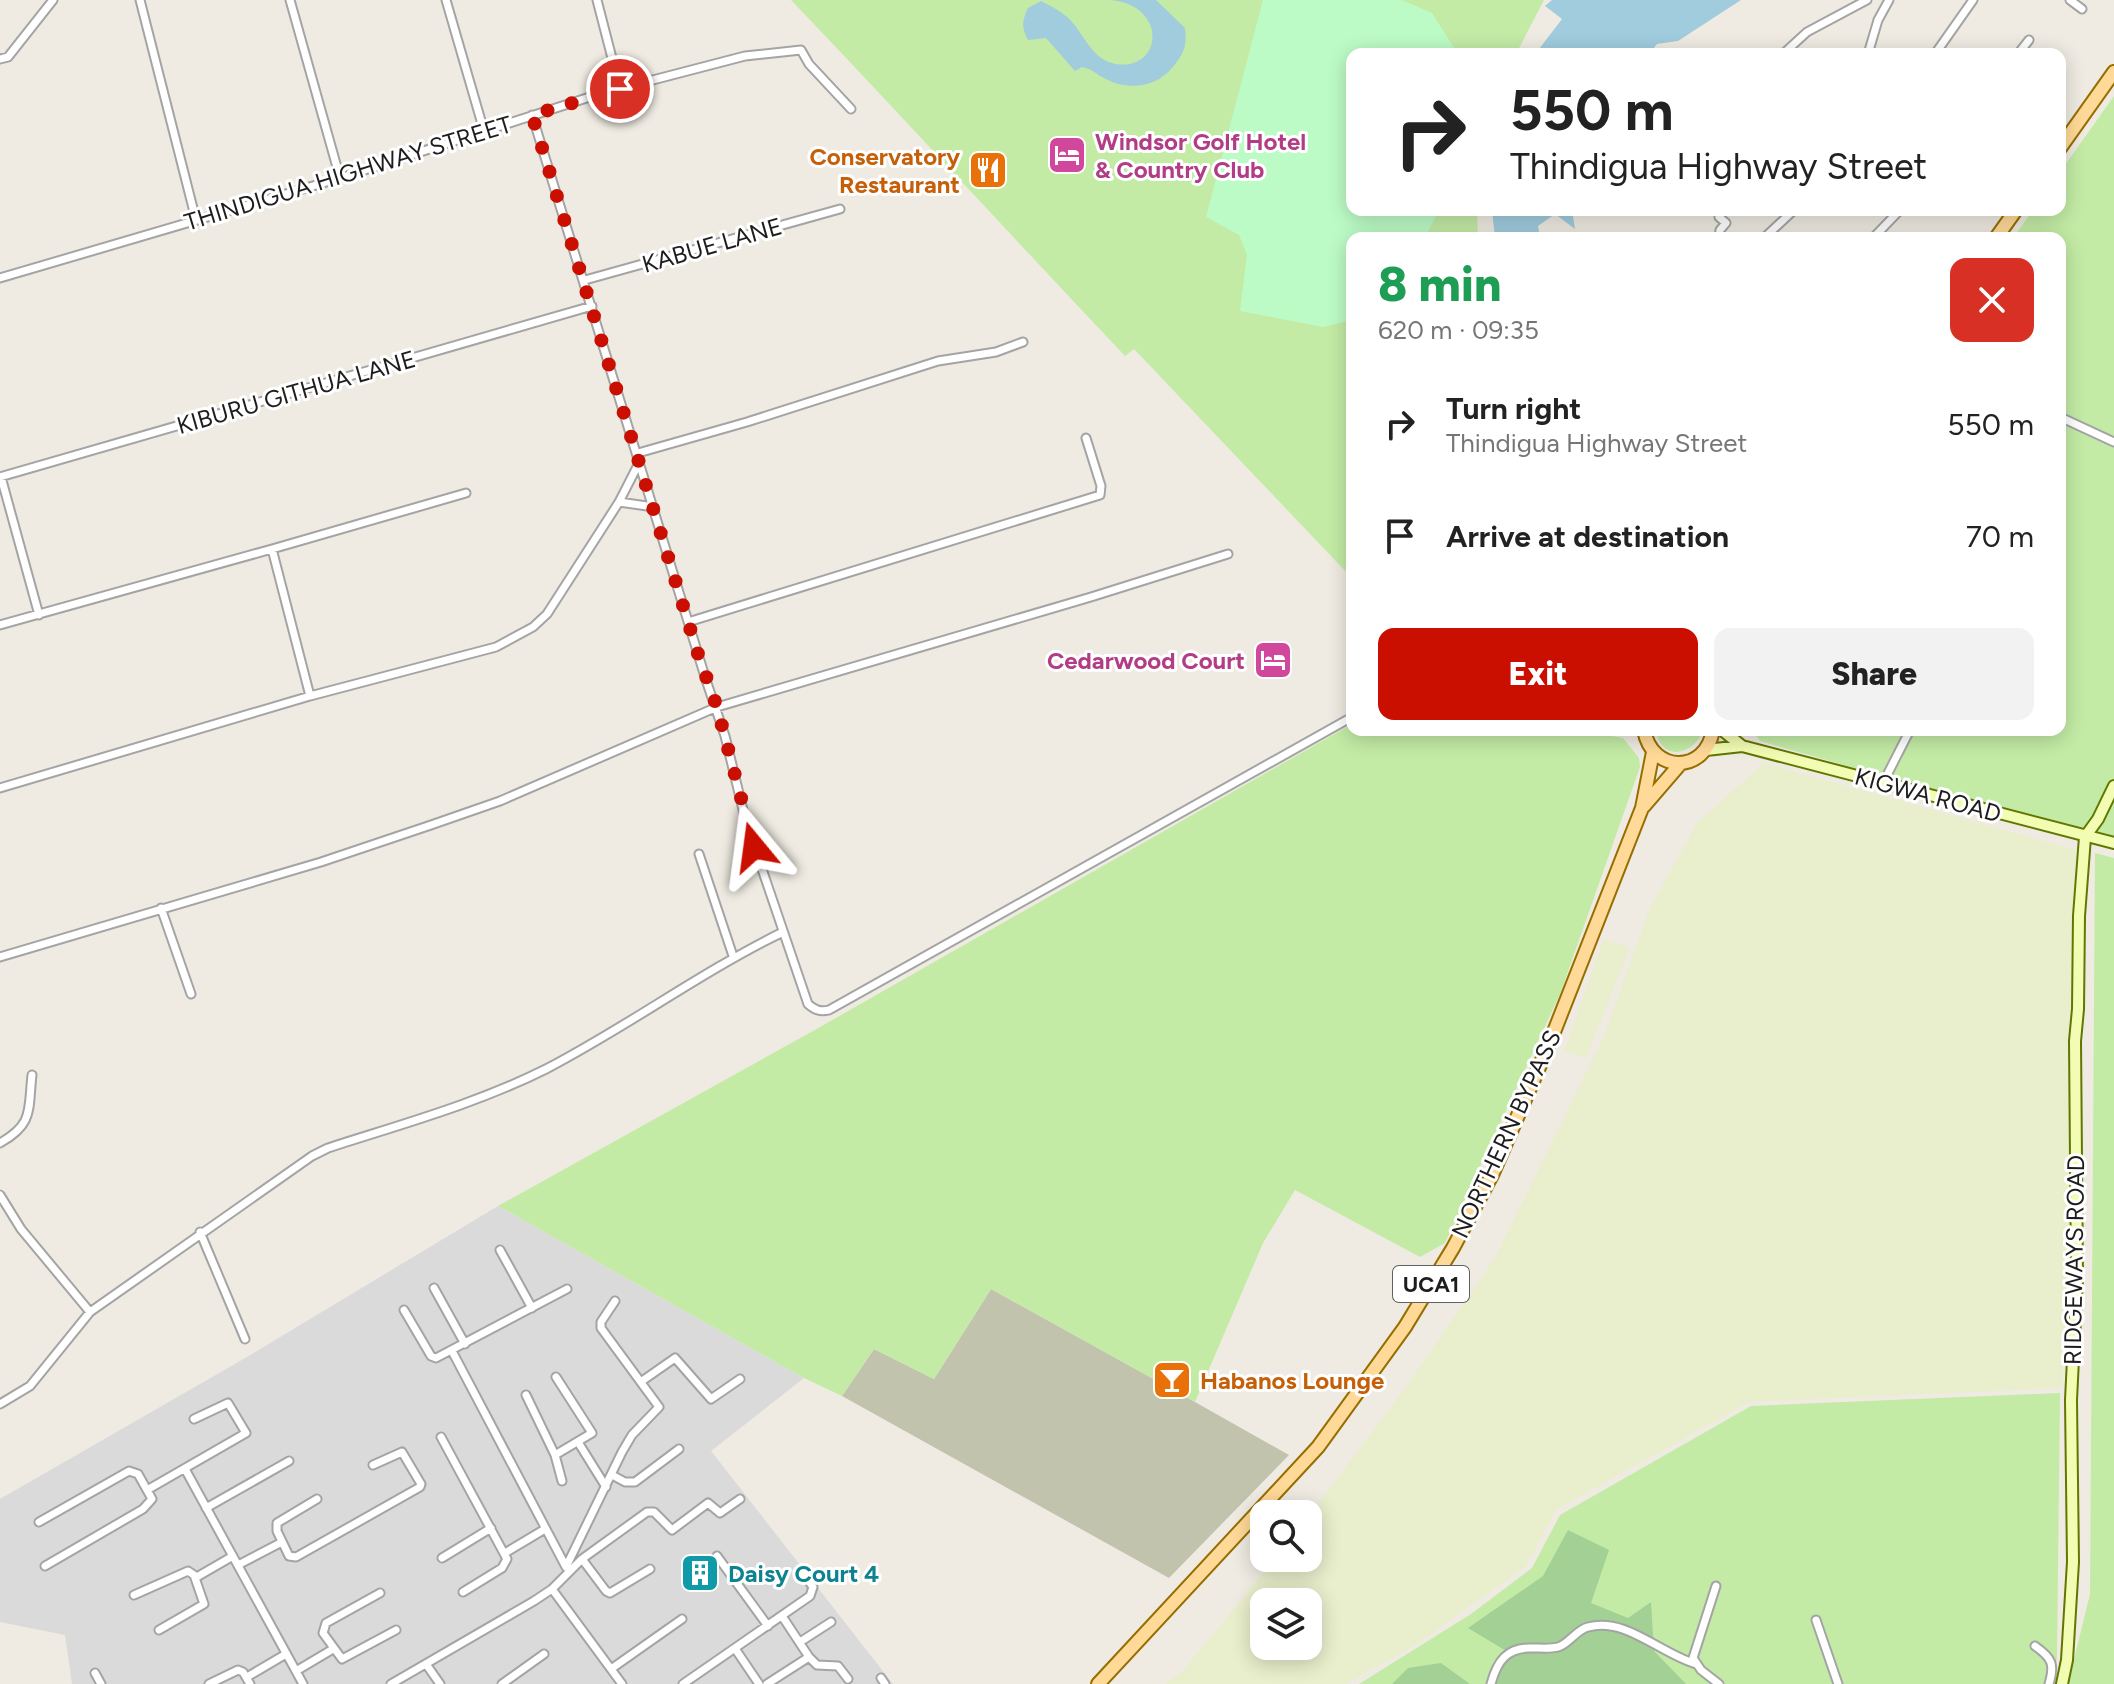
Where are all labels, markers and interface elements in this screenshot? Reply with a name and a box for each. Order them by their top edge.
pin [586,55,654,123]
icon: arrive [598,67,642,111]
text: 550 m [1510,77,1674,144]
icon: right [1378,80,1482,184]
street label: THINDIGUA HIGHWAY STREET [181,109,515,237]
place label: Windsor Golf Hotel & Country Club [1095,127,1306,184]
hotel icon: Windsor Golf Hotel & Country Club [1046,134,1088,176]
place label: Conservatory Restaurant [809,142,960,199]
text: Thindigua Highway Street [1510,145,1927,188]
restaurant icon: Conservatory Restaurant [967,149,1009,191]
street label: KABUE LANE [639,211,785,279]
text: 8 min [1378,255,1502,313]
button: close [1950,258,2034,342]
text: 620 m · 09:35 [1378,314,1539,346]
street label: KIBURU GITHUA LANE [173,344,419,440]
text: Turn right [1446,390,1581,427]
icon: right [1378,402,1422,446]
text: 550 m [1947,406,2034,443]
text: Thindigua Highway Street [1446,427,1747,459]
icon: arrive [1378,514,1422,558]
text: Arrive at destination [1446,518,1729,555]
text: 70 m [1966,518,2034,555]
button: Exit [1378,628,1698,720]
button: Share [1714,628,2034,720]
hotel icon: Cedarwood Court [1252,639,1294,681]
place label: Cedarwood Court [1047,646,1245,675]
street label: KIGWA ROAD [1852,762,2004,828]
position arrow [712,805,796,889]
street label: NORTHERN BYPASS [1445,1025,1567,1243]
street label: RIDGEWAYS ROAD [2058,1155,2090,1365]
road number: UCA1 [1393,1266,1469,1302]
bar icon: Habanos Lounge [1151,1359,1193,1401]
place label: Habanos Lounge [1200,1366,1384,1395]
map controls [1250,1500,1322,1660]
button: search [1250,1500,1322,1572]
building icon: Daisy Court 4 [679,1552,721,1594]
place label: Daisy Court 4 [728,1559,879,1588]
button: layers [1250,1588,1322,1660]

